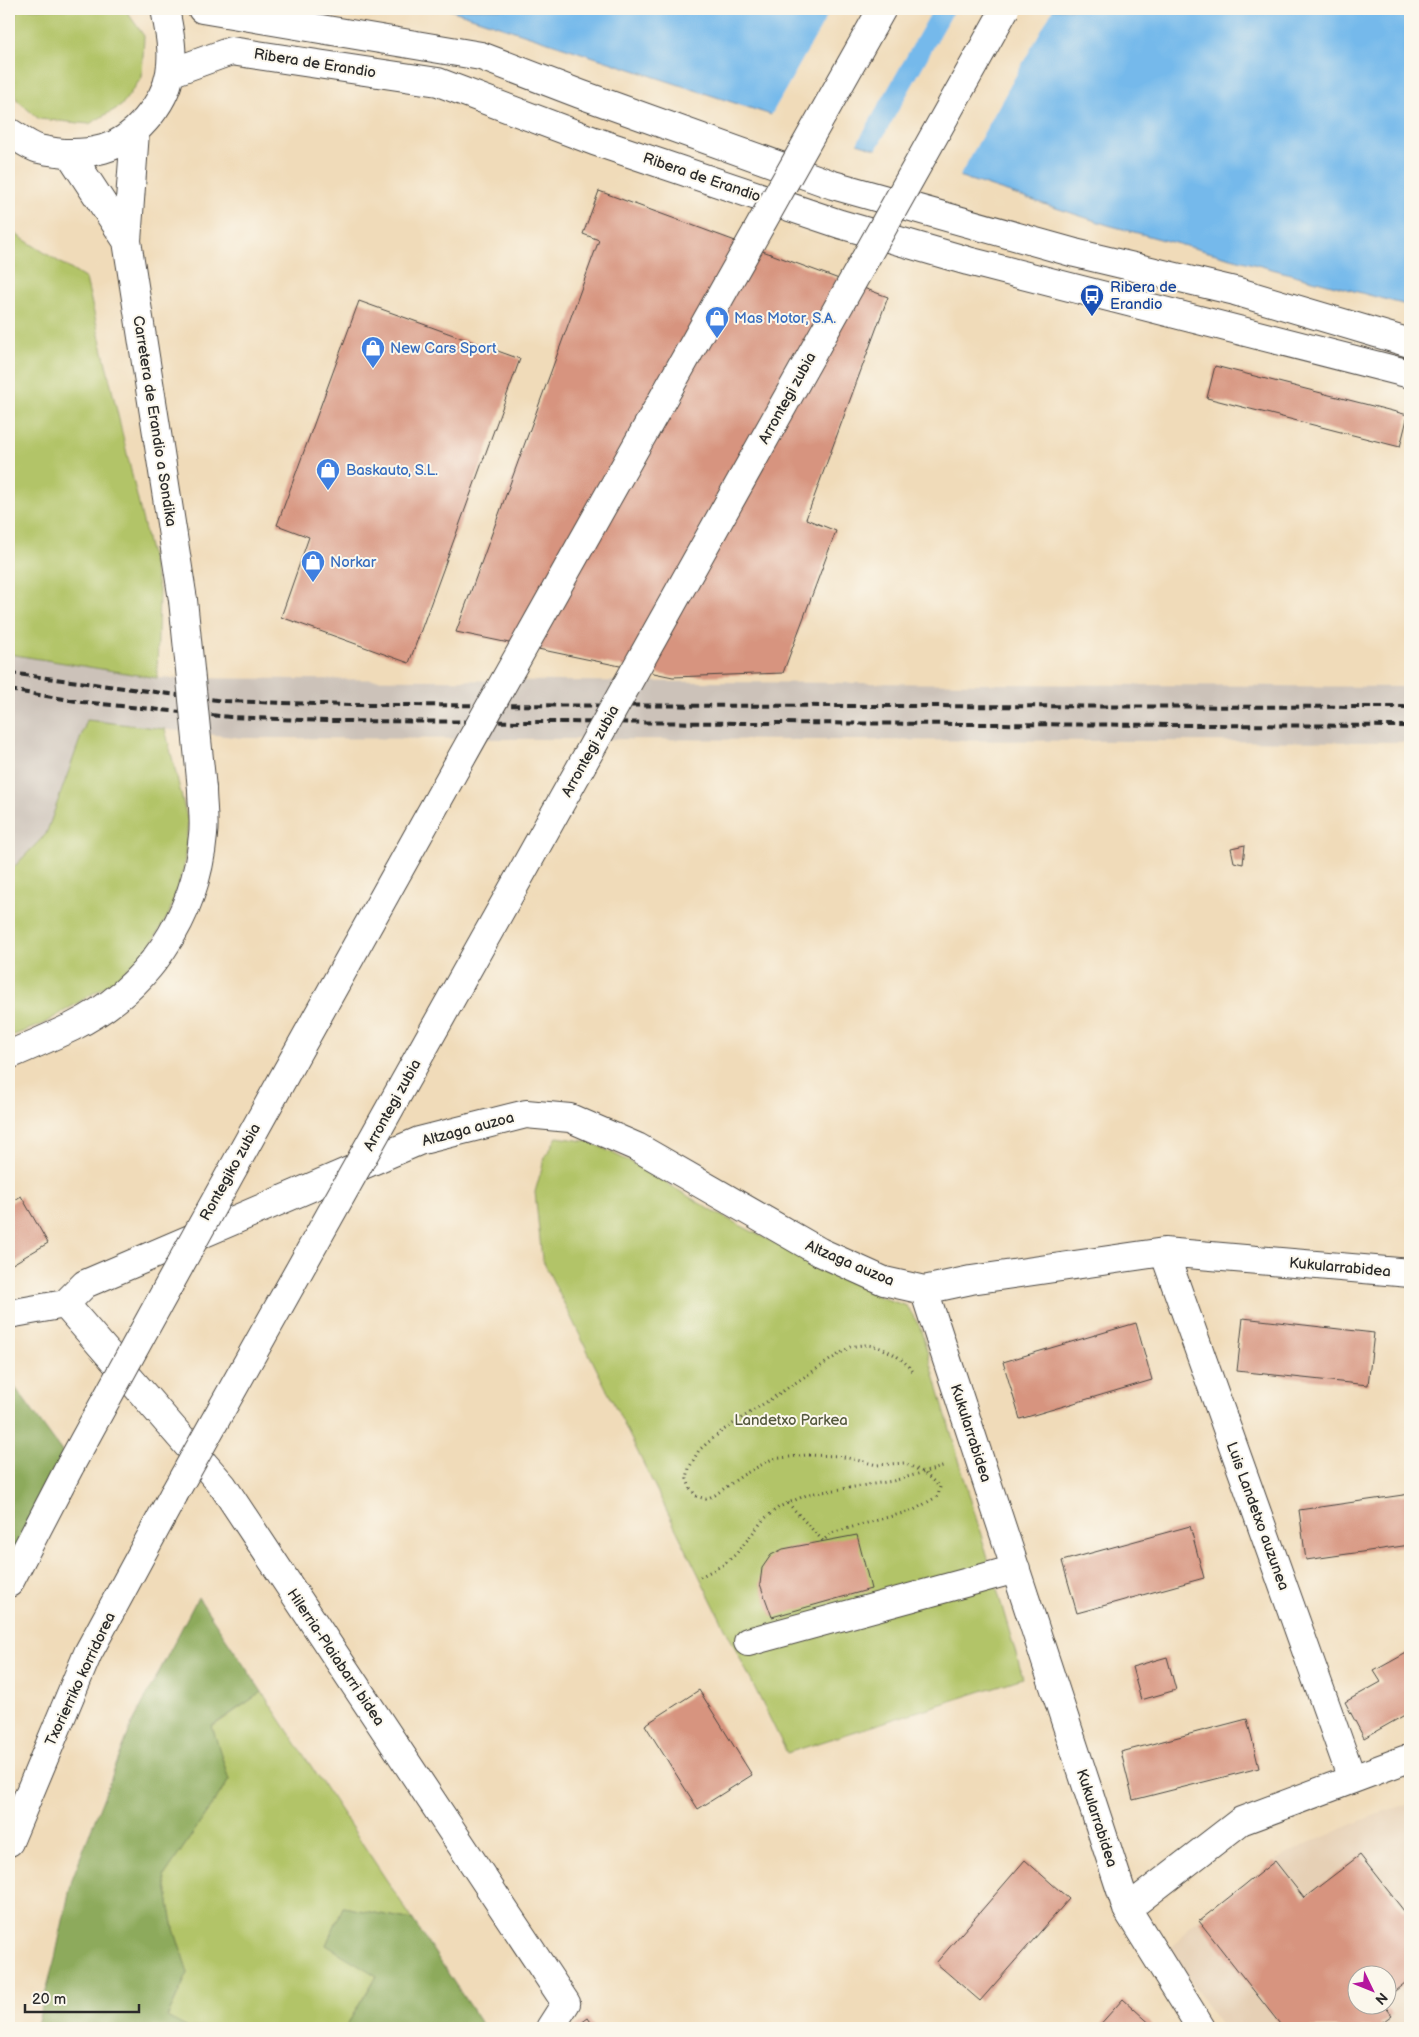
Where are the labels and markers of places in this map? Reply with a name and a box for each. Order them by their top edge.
place label: Ribera de Erandio [1110,278,1177,314]
bus stop icon: Ribera de Erandio [1079,283,1105,317]
shop icon: Mas Motor, S.A. [704,305,730,339]
place label: Mas Motor, S.A. [734,309,836,328]
shop icon: New Cars Sport [360,335,386,369]
place label: New Cars Sport [390,339,497,358]
shop icon: Baskauto, S.L. [315,457,341,491]
place label: Baskauto, S.L. [346,461,438,480]
shop icon: Norkar [300,549,326,583]
place label: Norkar [330,553,377,572]

